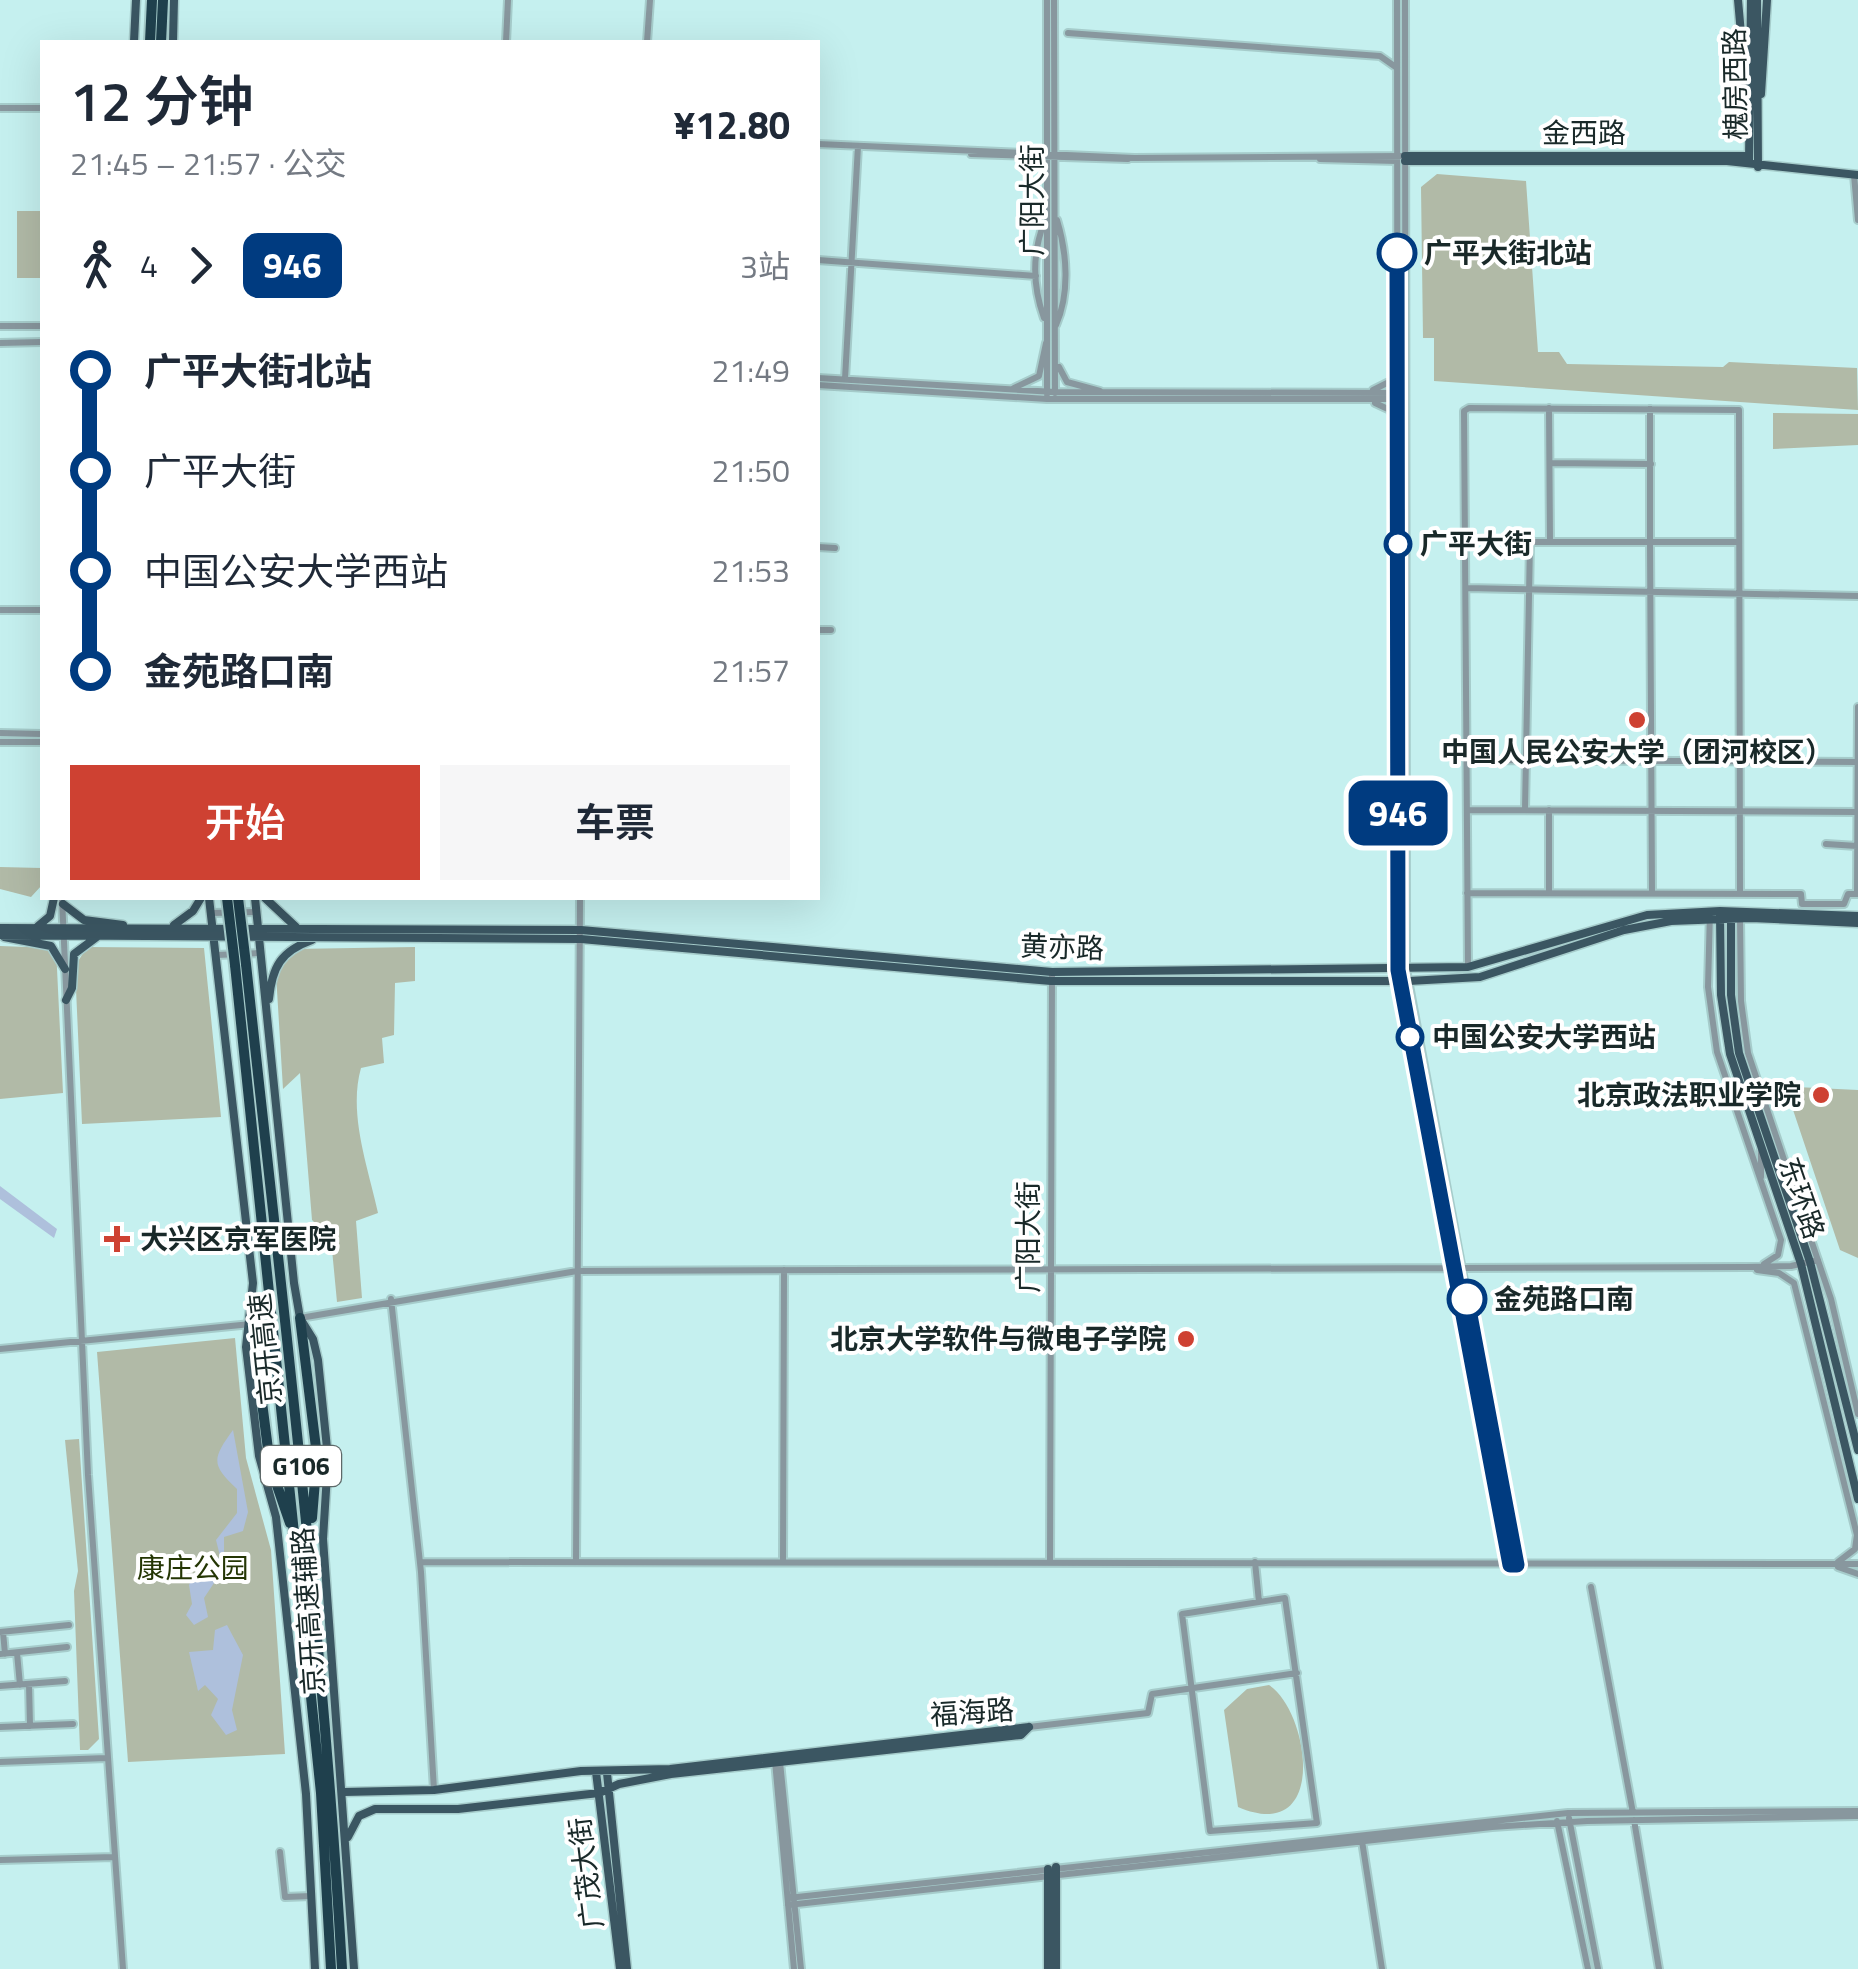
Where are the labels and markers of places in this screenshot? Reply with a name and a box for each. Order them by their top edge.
place label: 广平大街北站 [1424,231,1592,274]
marker: 广平大街北站 [1378,234,1416,272]
place label: 广平大街 [1420,522,1532,565]
marker: 广平大街 [1385,531,1411,557]
marker: 中国人民公安大学（团河校区） [1626,709,1648,731]
place label: 中国人民公安大学（团河校区） [1441,730,1833,773]
place label: 中国公安大学西站 [1432,1015,1656,1058]
marker: 中国公安大学西站 [1397,1024,1423,1050]
place label: 北京政法职业学院 [1577,1073,1801,1116]
marker: 北京政法职业学院 [1810,1084,1832,1106]
place label: 大兴区京军医院 [140,1217,336,1260]
marker: 大兴区京军医院 [104,1226,130,1252]
place label: 金苑路口南 [1494,1277,1634,1320]
marker: 金苑路口南 [1448,1280,1486,1318]
place label: 北京大学软件与微电子学院 [830,1317,1166,1360]
marker: 北京大学软件与微电子学院 [1175,1328,1197,1350]

